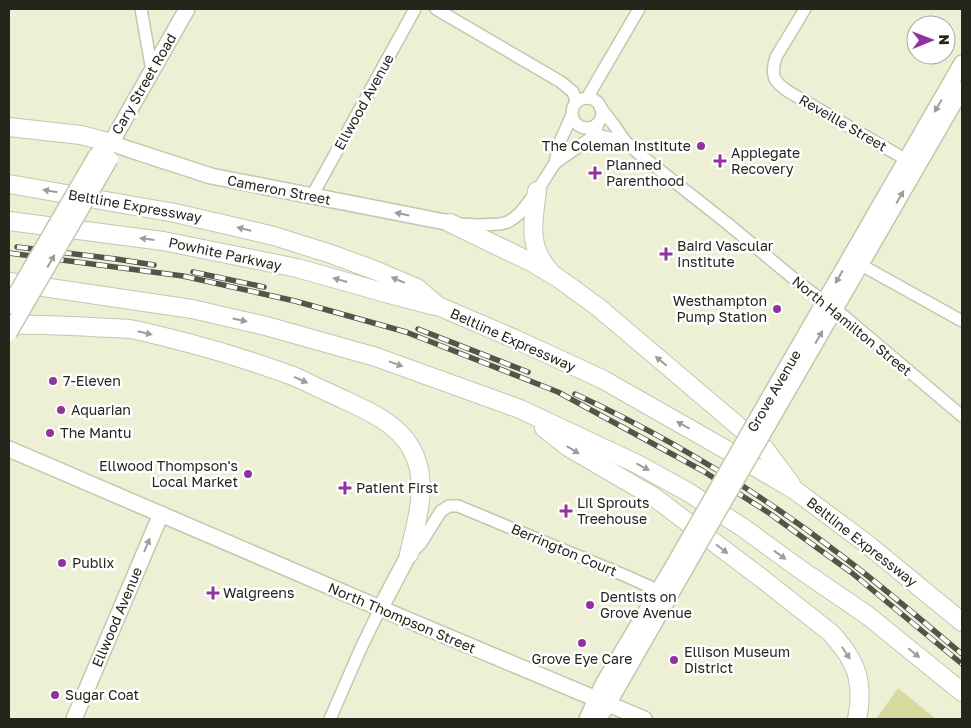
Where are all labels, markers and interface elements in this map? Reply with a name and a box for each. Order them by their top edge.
north arrow [906,15,956,65]
street label: Cary Street Road [108,30,179,137]
text: N [936,34,953,45]
street label: Ellwood Avenue [330,51,397,153]
street label: Reveille Street [796,91,890,155]
one-way arrow [933,99,942,112]
place label: The Coleman Institute [542,137,691,154]
marker: The Coleman Institute [695,140,707,152]
place label: Applegate Recovery [731,144,800,177]
marker: Applegate Recovery [713,154,727,168]
place label: Planned Parenthood [606,156,684,189]
marker: Planned Parenthood [588,166,602,180]
street label: Cameron Street [226,171,332,208]
street label: Beltline Expressway [67,185,203,226]
one-way arrow [41,187,57,195]
one-way arrow [896,190,905,203]
one-way arrow [394,209,410,217]
one-way arrow [236,224,251,232]
street label: Powhite Parkway [167,233,283,274]
one-way arrow [139,234,155,242]
place label: Baird Vascular Institute [677,237,774,270]
marker: Baird Vascular Institute [659,247,673,261]
one-way arrow [47,253,55,268]
one-way arrow [835,270,844,284]
street label: North Hamilton Street [789,272,916,379]
one-way arrow [391,275,405,283]
one-way arrow [332,276,347,284]
place label: Westhampton Pump Station [673,292,767,325]
marker: Westhampton Pump Station [771,303,783,315]
street label: Beltline Expressway [448,304,579,375]
one-way arrow [232,316,248,324]
one-way arrow [138,329,153,337]
one-way arrow [814,331,823,344]
street label: Grove Avenue [743,347,804,435]
one-way arrow [654,355,667,366]
one-way arrow [389,360,404,368]
place label: 7-Eleven [63,372,121,389]
marker: 7-Eleven [47,375,59,387]
one-way arrow [294,376,308,384]
place label: Aquarian [71,401,131,418]
marker: Aquarian [55,404,67,416]
one-way arrow [676,421,690,430]
place label: The Mantu [60,424,131,441]
marker: The Mantu [44,427,56,439]
one-way arrow [566,445,579,454]
place label: Ellwood Thompson's Local Market [99,457,238,490]
one-way arrow [636,463,651,471]
marker: Ellwood Thompson's Local Market [242,468,254,480]
place label: Patient First [356,479,438,496]
marker: Patient First [338,481,352,495]
street label: Beltline Expressway [804,493,921,590]
place label: Lil Sprouts Treehouse [577,494,650,527]
marker: Lil Sprouts Treehouse [559,504,573,518]
street label: Berrington Court [509,520,620,579]
one-way arrow [143,537,151,552]
one-way arrow [715,544,729,554]
one-way arrow [773,549,786,560]
place label: Publix [72,554,114,571]
marker: Publix [56,557,68,569]
street label: Ellwood Avenue [88,564,145,669]
street label: North Thompson Street [326,579,478,656]
place label: Walgreens [223,584,294,601]
marker: Walgreens [207,587,219,599]
place label: Dentists on Grove Avenue [600,588,692,621]
marker: Dentists on Grove Avenue [584,599,596,611]
marker: Grove Eye Care [576,637,588,649]
place label: Ellison Museum District [684,643,790,676]
one-way arrow [841,646,851,660]
one-way arrow [907,647,920,658]
place label: Grove Eye Care [532,650,632,667]
marker: Ellison Museum District [668,654,680,666]
place label: Sugar Coat [65,686,139,703]
marker: Sugar Coat [49,689,61,701]

